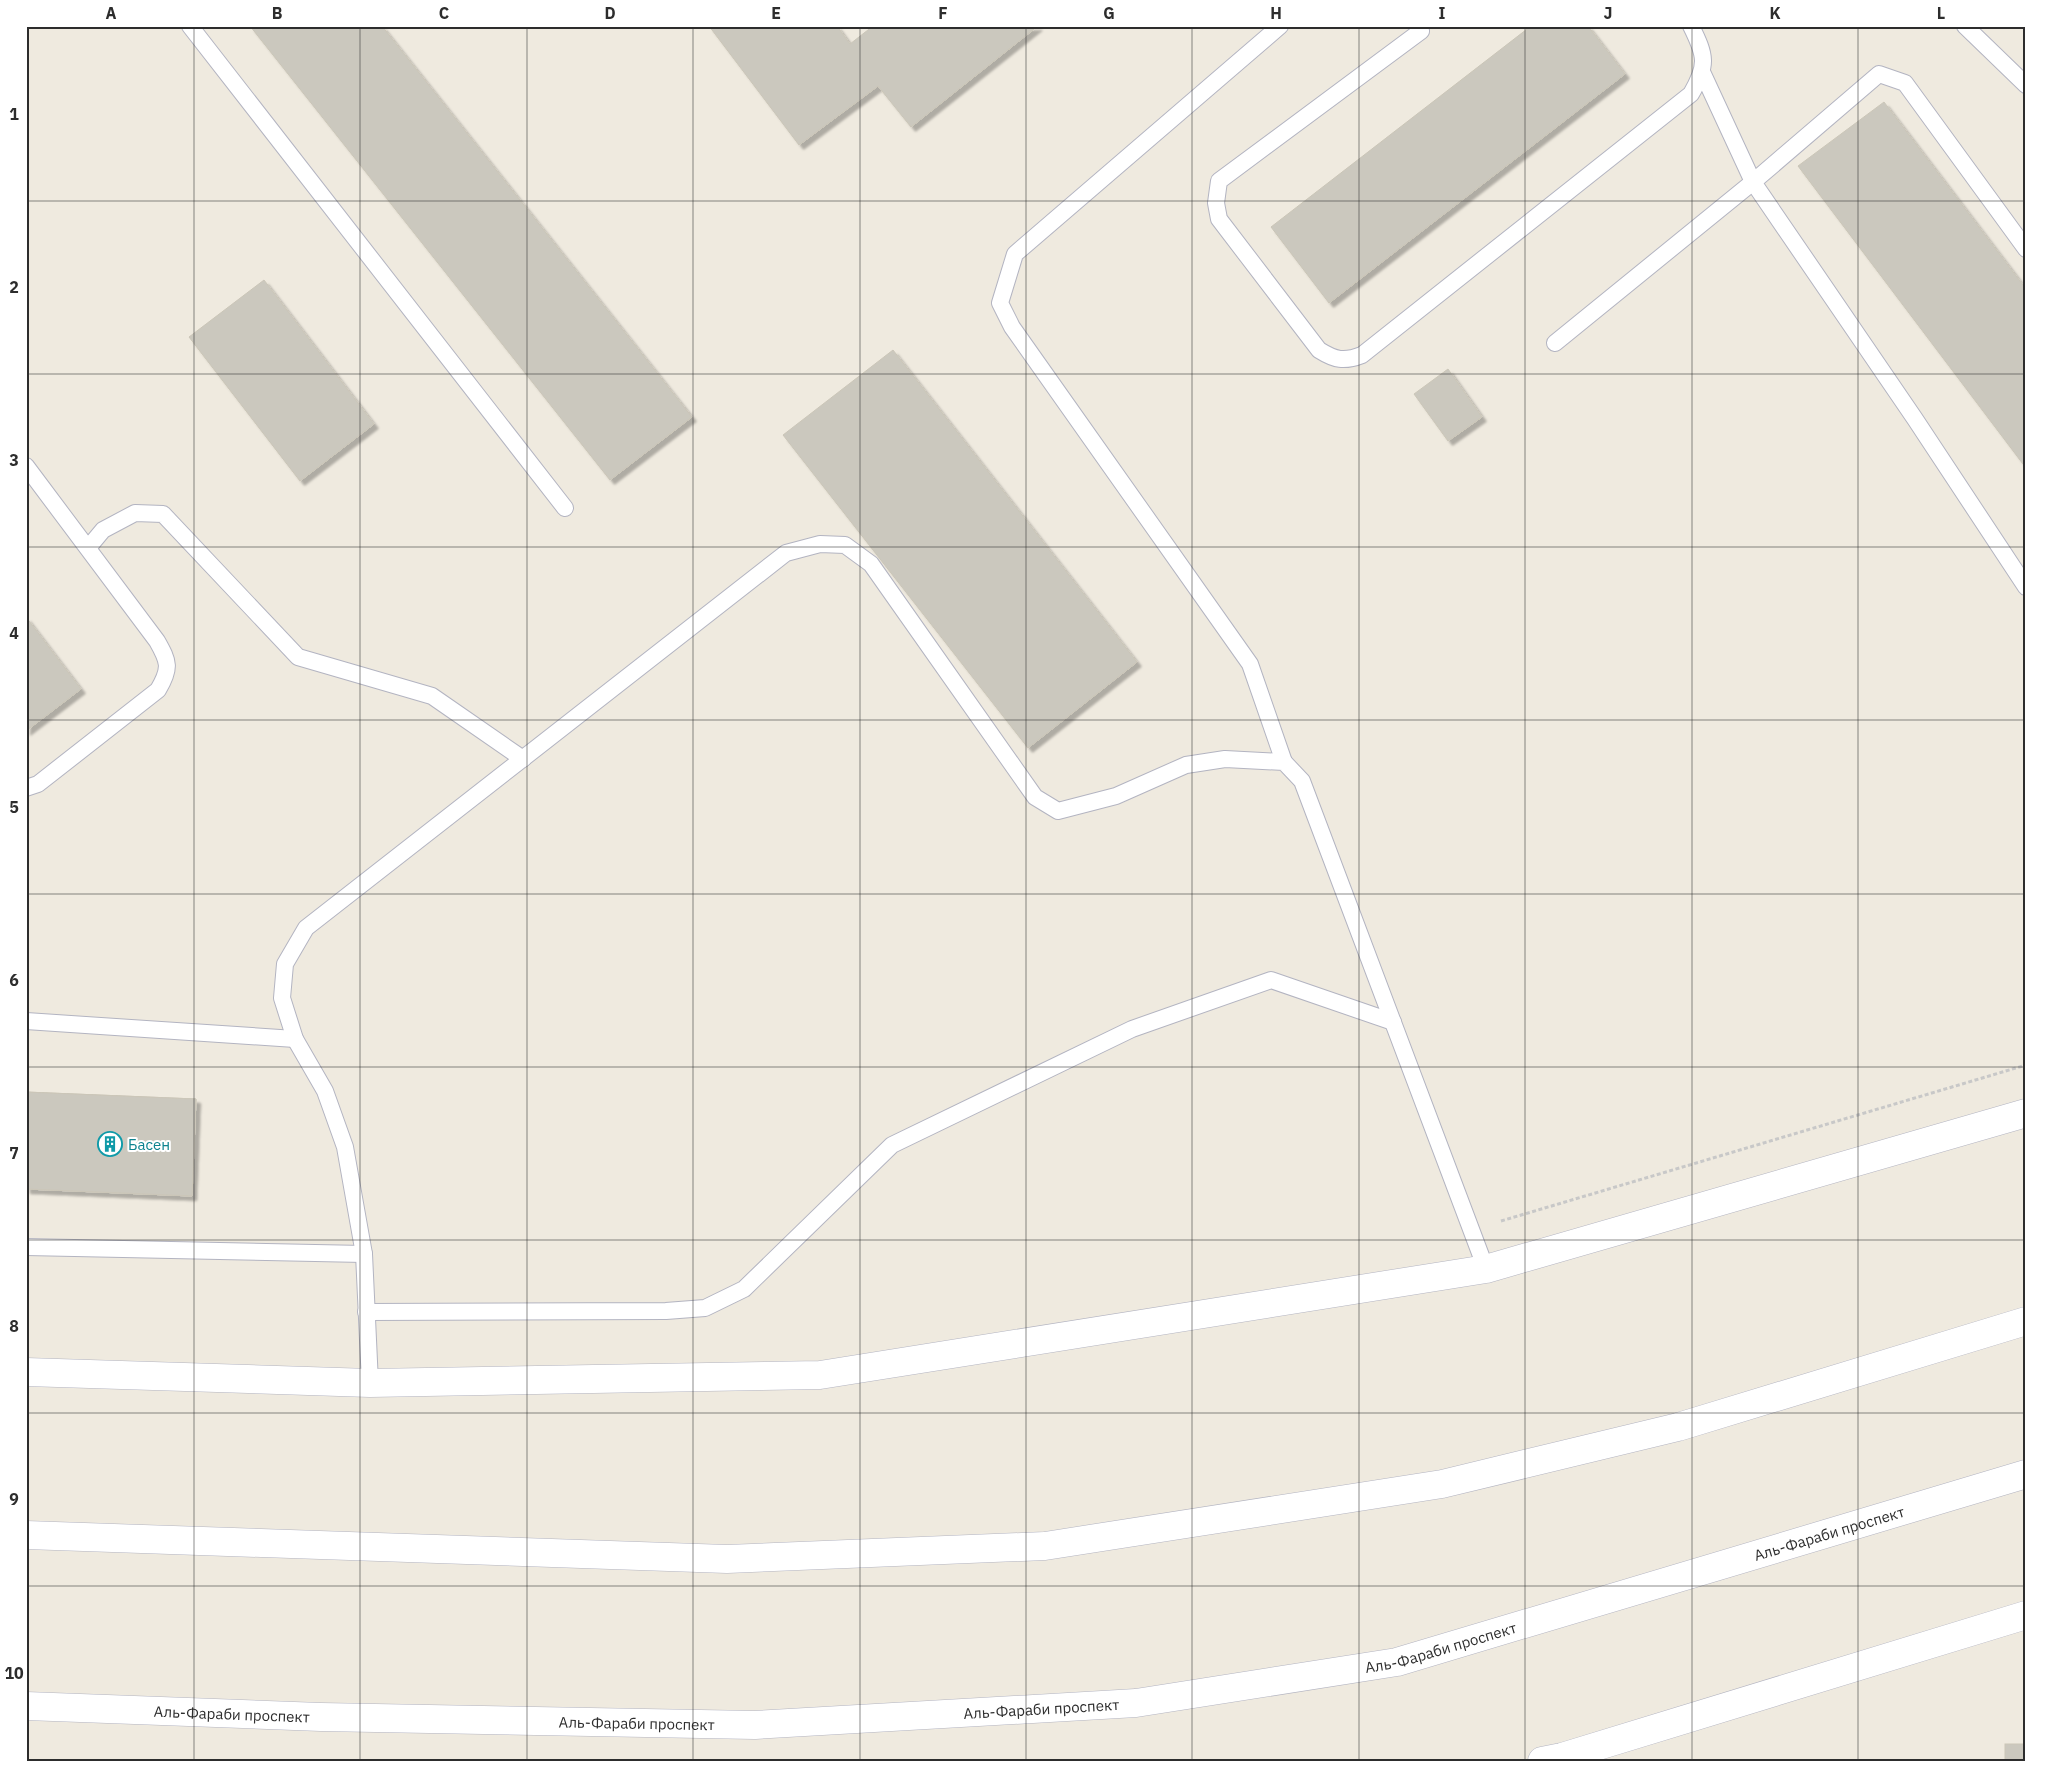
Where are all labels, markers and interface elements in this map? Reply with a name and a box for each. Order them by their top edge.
text: A [106,3,117,23]
text: B [272,3,283,23]
text: C [439,3,449,23]
text: D [604,3,616,23]
text: E [771,3,781,23]
text: F [938,3,948,23]
text: G [1103,3,1115,23]
text: H [1270,3,1282,23]
text: I [1439,3,1446,23]
text: J [1604,3,1612,23]
text: K [1769,3,1781,23]
text: L [1937,3,1945,23]
text: 1 [9,104,19,124]
text: 2 [9,277,19,297]
text: 3 [9,450,19,470]
text: 4 [9,623,19,643]
text: 5 [9,797,19,817]
text: 6 [9,970,19,990]
building icon: Басен [97,1131,123,1157]
place label: Басен [128,1135,170,1154]
text: 7 [9,1143,19,1163]
text: 8 [9,1316,19,1336]
text: 9 [9,1489,19,1509]
street label: Аль-Фараби проспект [1751,1501,1907,1564]
street label: Аль-Фараби проспект [1364,1617,1518,1676]
text: 10 [4,1663,24,1683]
street label: Аль-Фараби проспект [963,1694,1120,1722]
street label: Аль-Фараби проспект [153,1701,310,1726]
street label: Аль-Фараби проспект [559,1712,715,1734]

